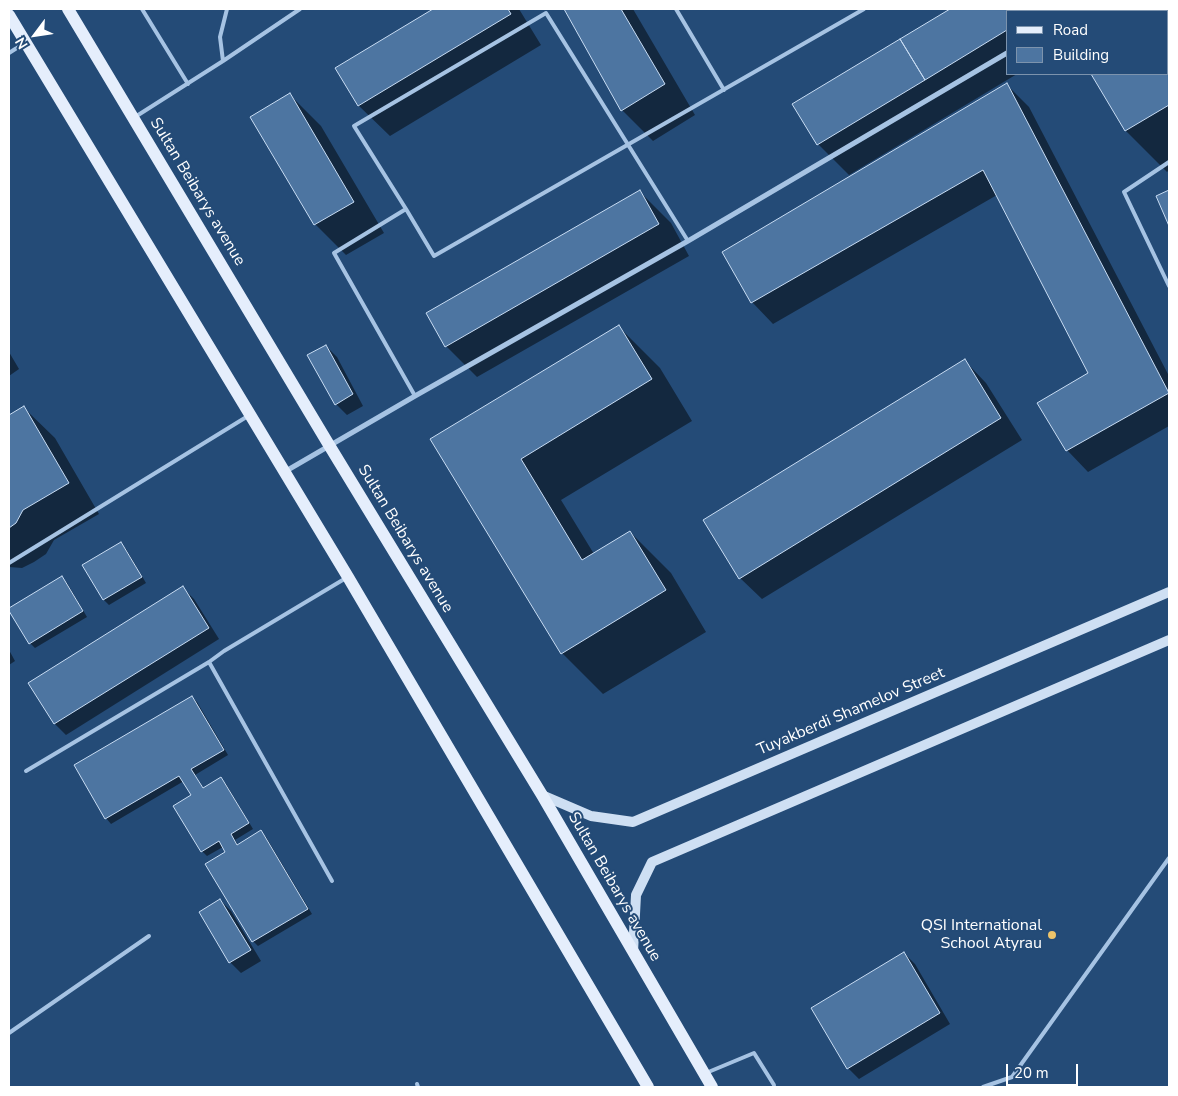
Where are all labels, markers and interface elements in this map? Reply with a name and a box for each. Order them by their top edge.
north arrow [10,10,60,60]
legend [1006,10,1168,75]
text: Road [1053,20,1088,40]
text: N [11,34,33,52]
text: Building [1053,45,1109,65]
street label: Sultan Beibarys avenue [145,115,249,269]
street label: Sultan Beibarys avenue [353,462,457,616]
street label: Tuyakberdi Shamelov Street [754,664,948,760]
street label: Sultan Beibarys avenue [563,809,665,965]
place label: QSI International School Atyrau [921,916,1042,954]
marker: QSI International School Atyrau [1046,929,1058,941]
scale bar [1008,1054,1080,1086]
text: 20 m [1014,1063,1049,1083]

